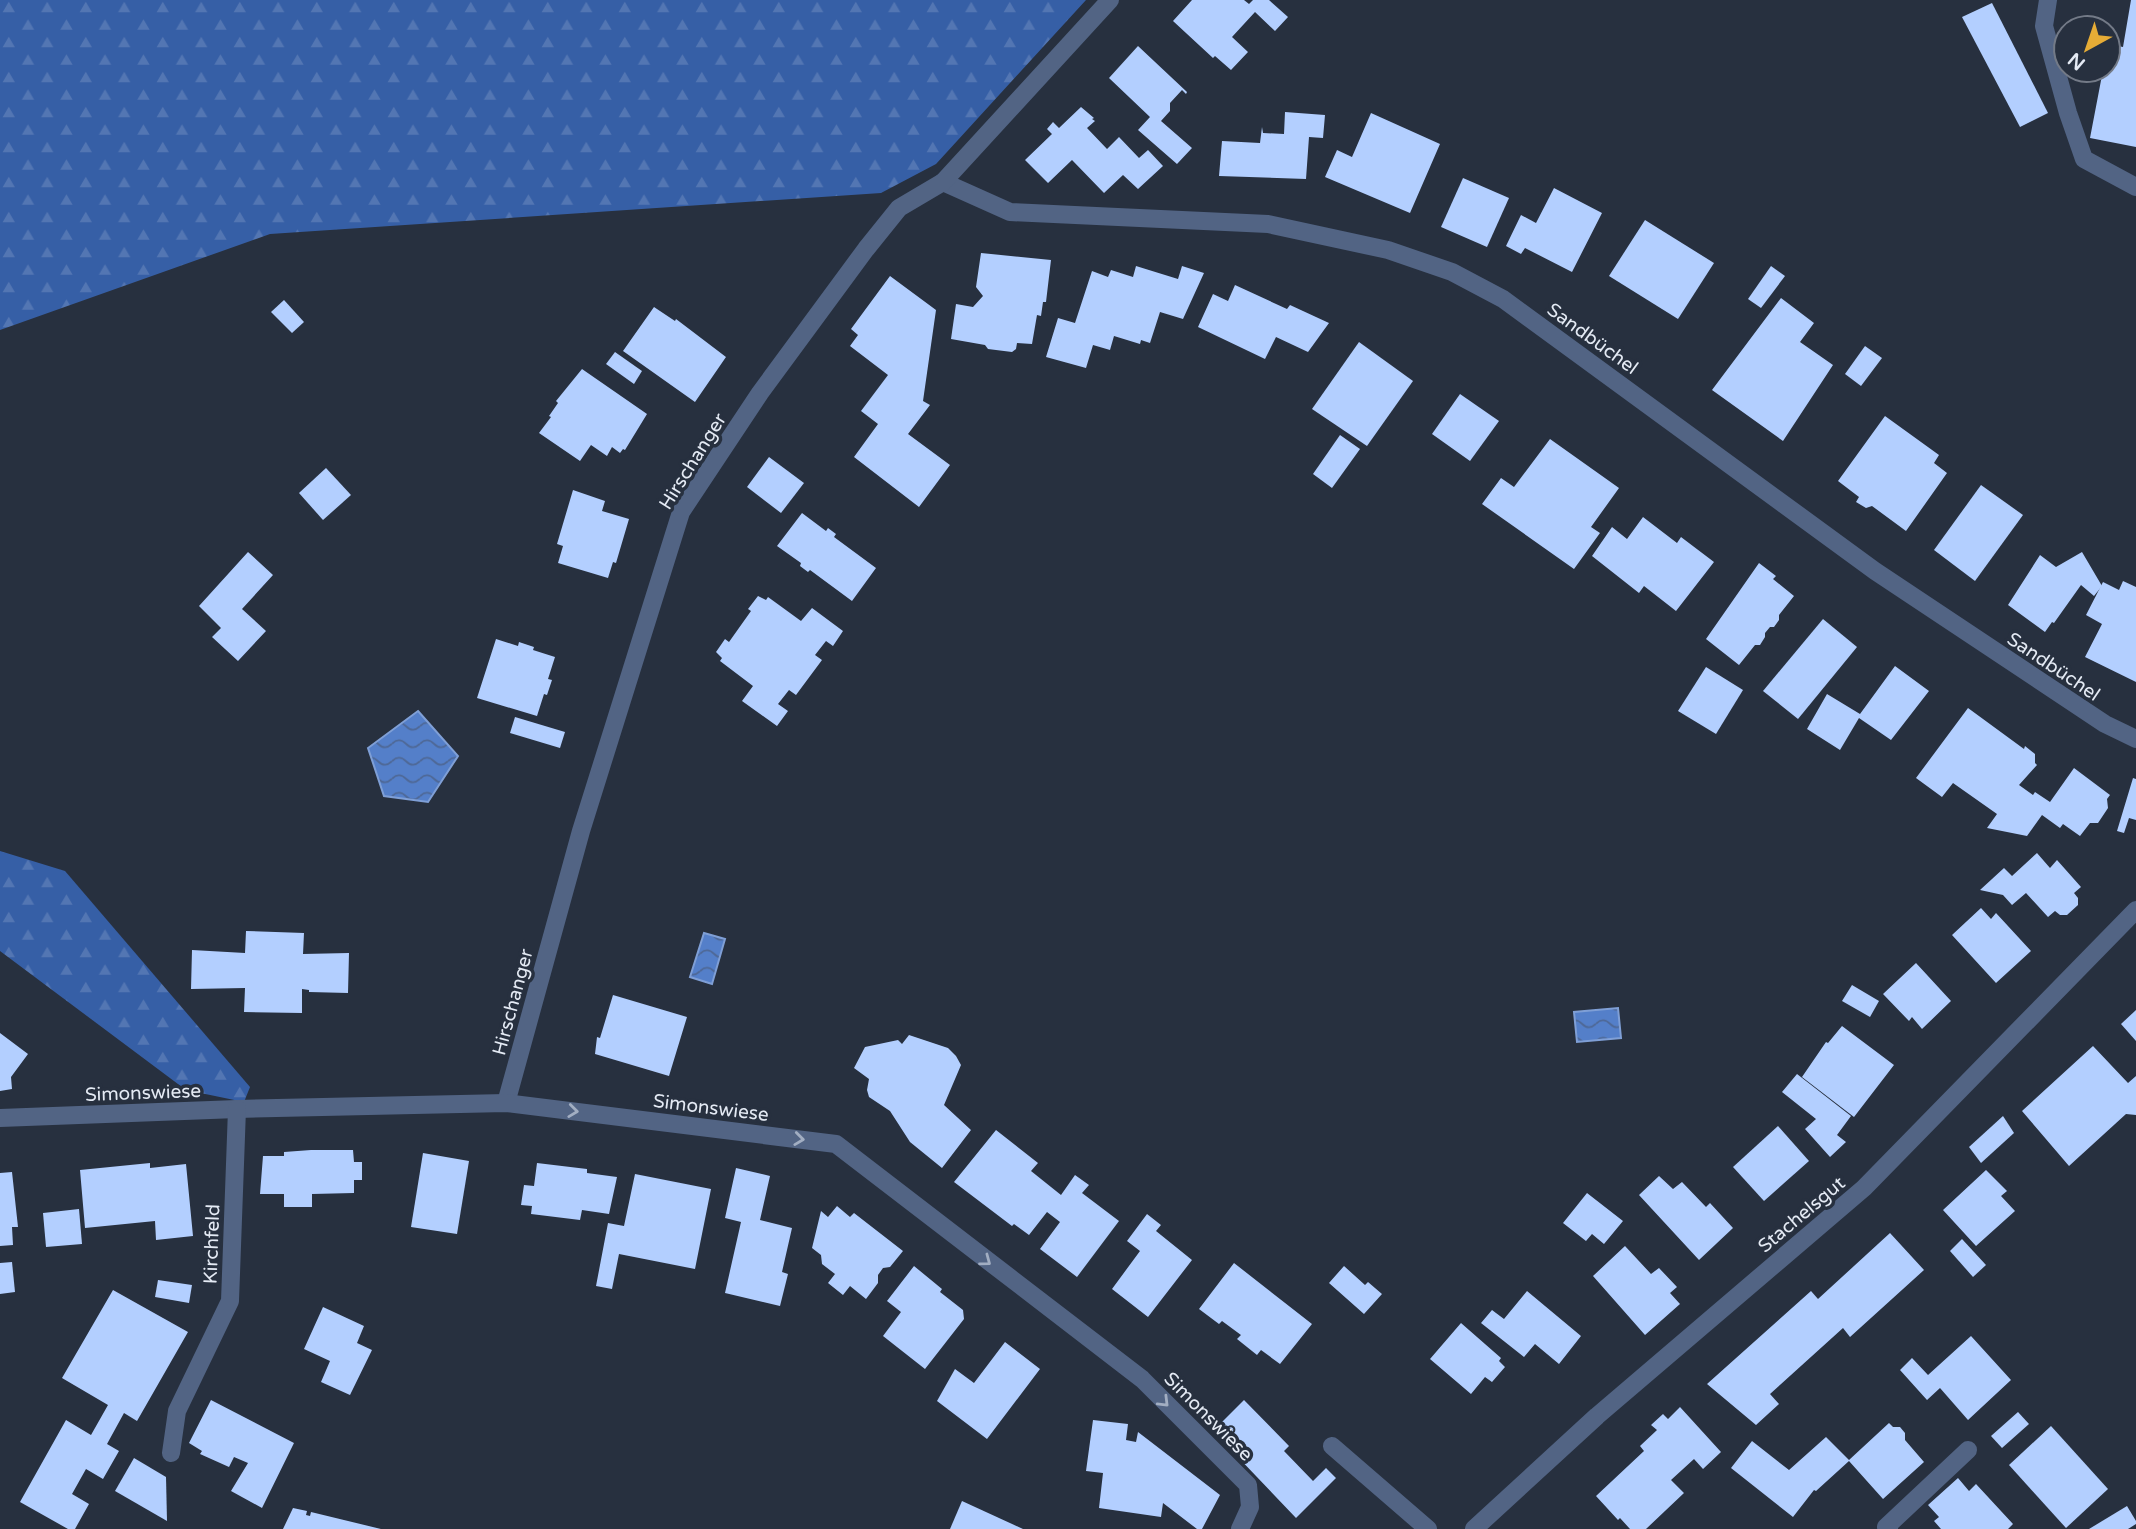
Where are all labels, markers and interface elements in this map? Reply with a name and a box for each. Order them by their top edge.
north arrow [2052,14,2122,84]
text: N [2064,48,2090,75]
street label: Sandbüchel [1543,299,1642,379]
street label: Hirschanger [655,409,732,514]
street label: Sandbüchel [2003,628,2104,706]
street label: Hirschanger [488,946,538,1058]
street label: Simonswiese [85,1080,202,1106]
street label: Simonswiese [652,1090,770,1126]
one-way arrow [568,1104,579,1119]
one-way arrow [793,1132,805,1147]
street label: Stachelsgut [1754,1172,1849,1257]
street label: Kirchfeld [200,1204,224,1284]
one-way arrow [979,1252,991,1265]
street label: Simonswiese [1159,1368,1257,1466]
one-way arrow [1156,1394,1169,1407]

